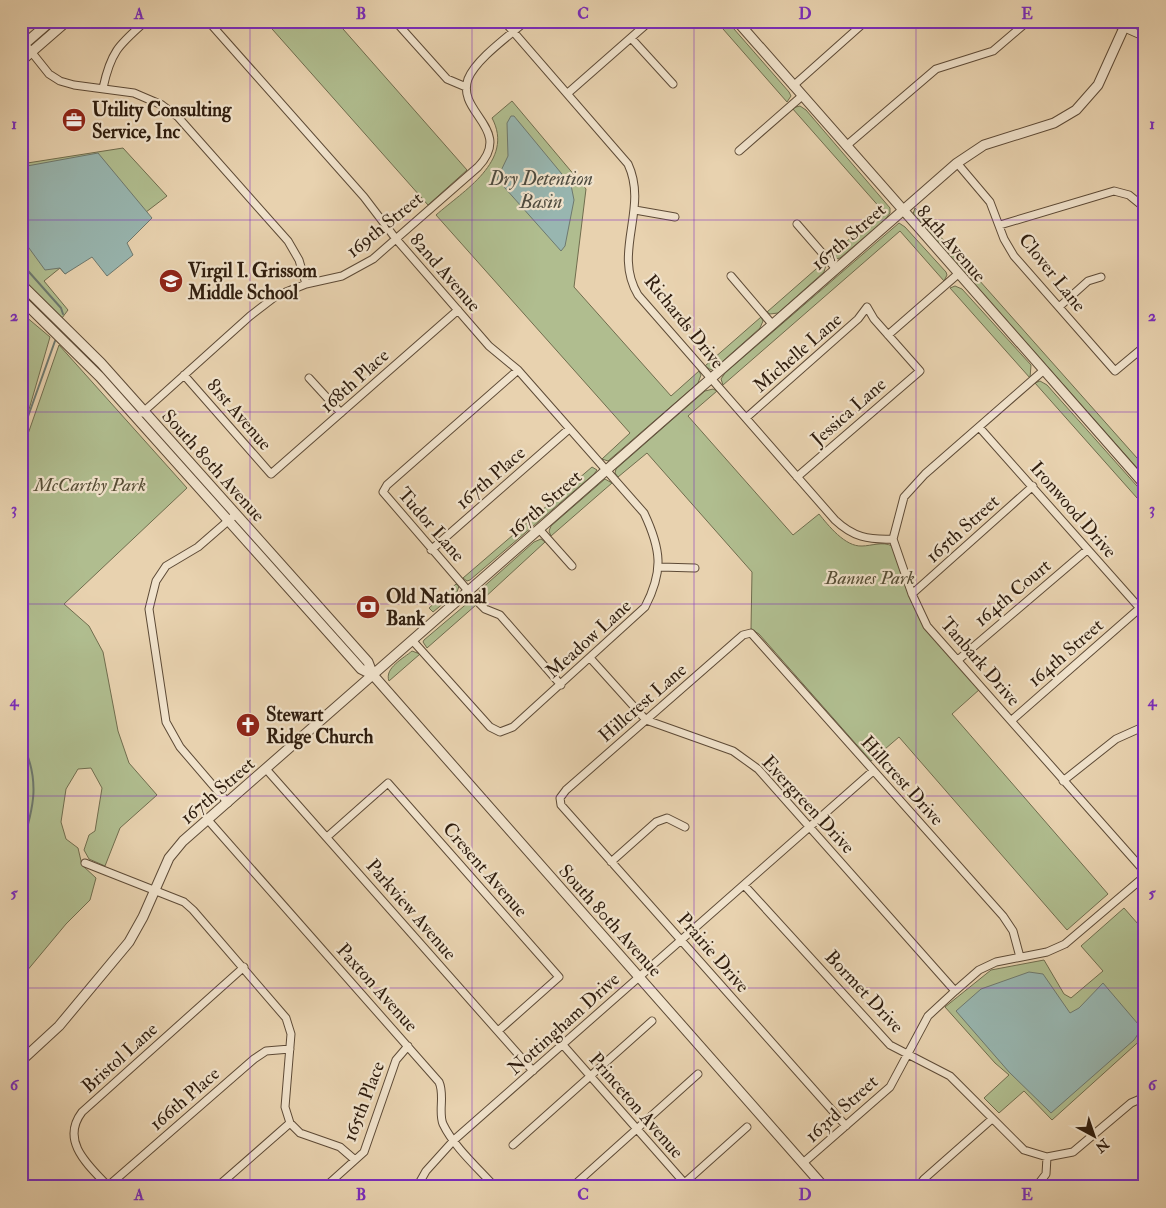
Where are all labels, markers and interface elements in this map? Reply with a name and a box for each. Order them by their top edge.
text: A [133,4,145,24]
text: B [356,4,366,24]
text: C [577,4,589,24]
text: D [798,4,812,24]
text: E [1021,4,1033,24]
place label: Utility Consulting Service, Inc [92,98,232,144]
office icon: Utility Consulting Service, Inc [61,107,87,133]
text: 1 [11,114,17,134]
text: 1 [1149,114,1155,134]
water label: Dry Detention Basin [488,166,593,214]
street label: 169th Street [341,187,428,263]
street label: 167th Street [806,198,891,276]
street label: 84th Avenue [911,200,991,287]
street label: 82nd Avenue [404,228,486,317]
street label: Clover Lane [1013,229,1091,317]
place label: Virgil I. Grissom Middle School [187,259,317,305]
school or university icon: Virgil I. Grissom Middle School [158,268,184,294]
street label: Richards Drive [639,270,730,374]
text: 2 [10,306,18,326]
text: 2 [1148,306,1156,326]
street label: Michelle Lane [748,308,847,398]
street label: 168th Place [315,343,394,418]
street label: Jessica Lane [805,372,891,452]
street label: 81st Avenue [202,374,277,456]
street label: South 80th Avenue [156,404,270,527]
street label: 167th Place [451,441,530,515]
street label: Ironwood Drive [1025,456,1122,563]
street label: 167th Street [502,465,587,543]
park label: McCarthy Park [33,473,146,497]
street label: Tudor Lane [392,482,470,567]
street label: 165th Street [921,490,1004,568]
text: 3 [11,499,17,519]
text: 3 [1149,499,1155,519]
street label: 164th Court [969,554,1056,632]
park label: Bannes Park [824,566,915,590]
place label: Old National Bank [386,585,487,631]
bank icon: Old National Bank [355,594,381,620]
street label: Meadow Lane [541,594,637,684]
street label: Tanbark Drive [935,612,1026,711]
street label: 164th Street [1023,613,1108,692]
street label: Hillcrest Lane [594,658,692,748]
text: 4 [9,691,20,711]
text: 4 [1147,691,1158,711]
place label: Stewart Ridge Church [266,703,373,750]
church icon: Stewart Ridge Church [235,712,261,738]
street label: Hillcrest Drive [856,731,949,831]
street label: Evergreen Drive [757,750,860,859]
street label: 167th Street [175,752,260,830]
street label: Cresent Avenue [437,817,533,922]
street label: Parkview Avenue [361,854,462,965]
street label: South 80th Avenue [553,859,667,982]
text: 5 [10,883,18,903]
text: 5 [1148,883,1156,903]
street label: Prairie Drive [672,908,755,998]
street label: Paxton Avenue [331,938,423,1037]
street label: Bormet Drive [820,945,909,1038]
street label: Nottingham Drive [503,967,625,1080]
street label: Bristol Lane [77,1017,163,1098]
street label: Princeton Avenue [584,1048,689,1164]
street label: 165th Place [338,1058,390,1145]
street label: 166th Place [145,1062,225,1136]
street label: 163rd Street [800,1070,883,1148]
text: 6 [10,1075,20,1095]
text: 6 [1148,1075,1158,1095]
north arrow [1068,1110,1118,1160]
text: N [1091,1134,1113,1156]
text: A [133,1185,145,1205]
text: B [356,1185,366,1205]
text: C [577,1185,589,1205]
text: D [798,1185,812,1205]
text: E [1021,1185,1033,1205]

